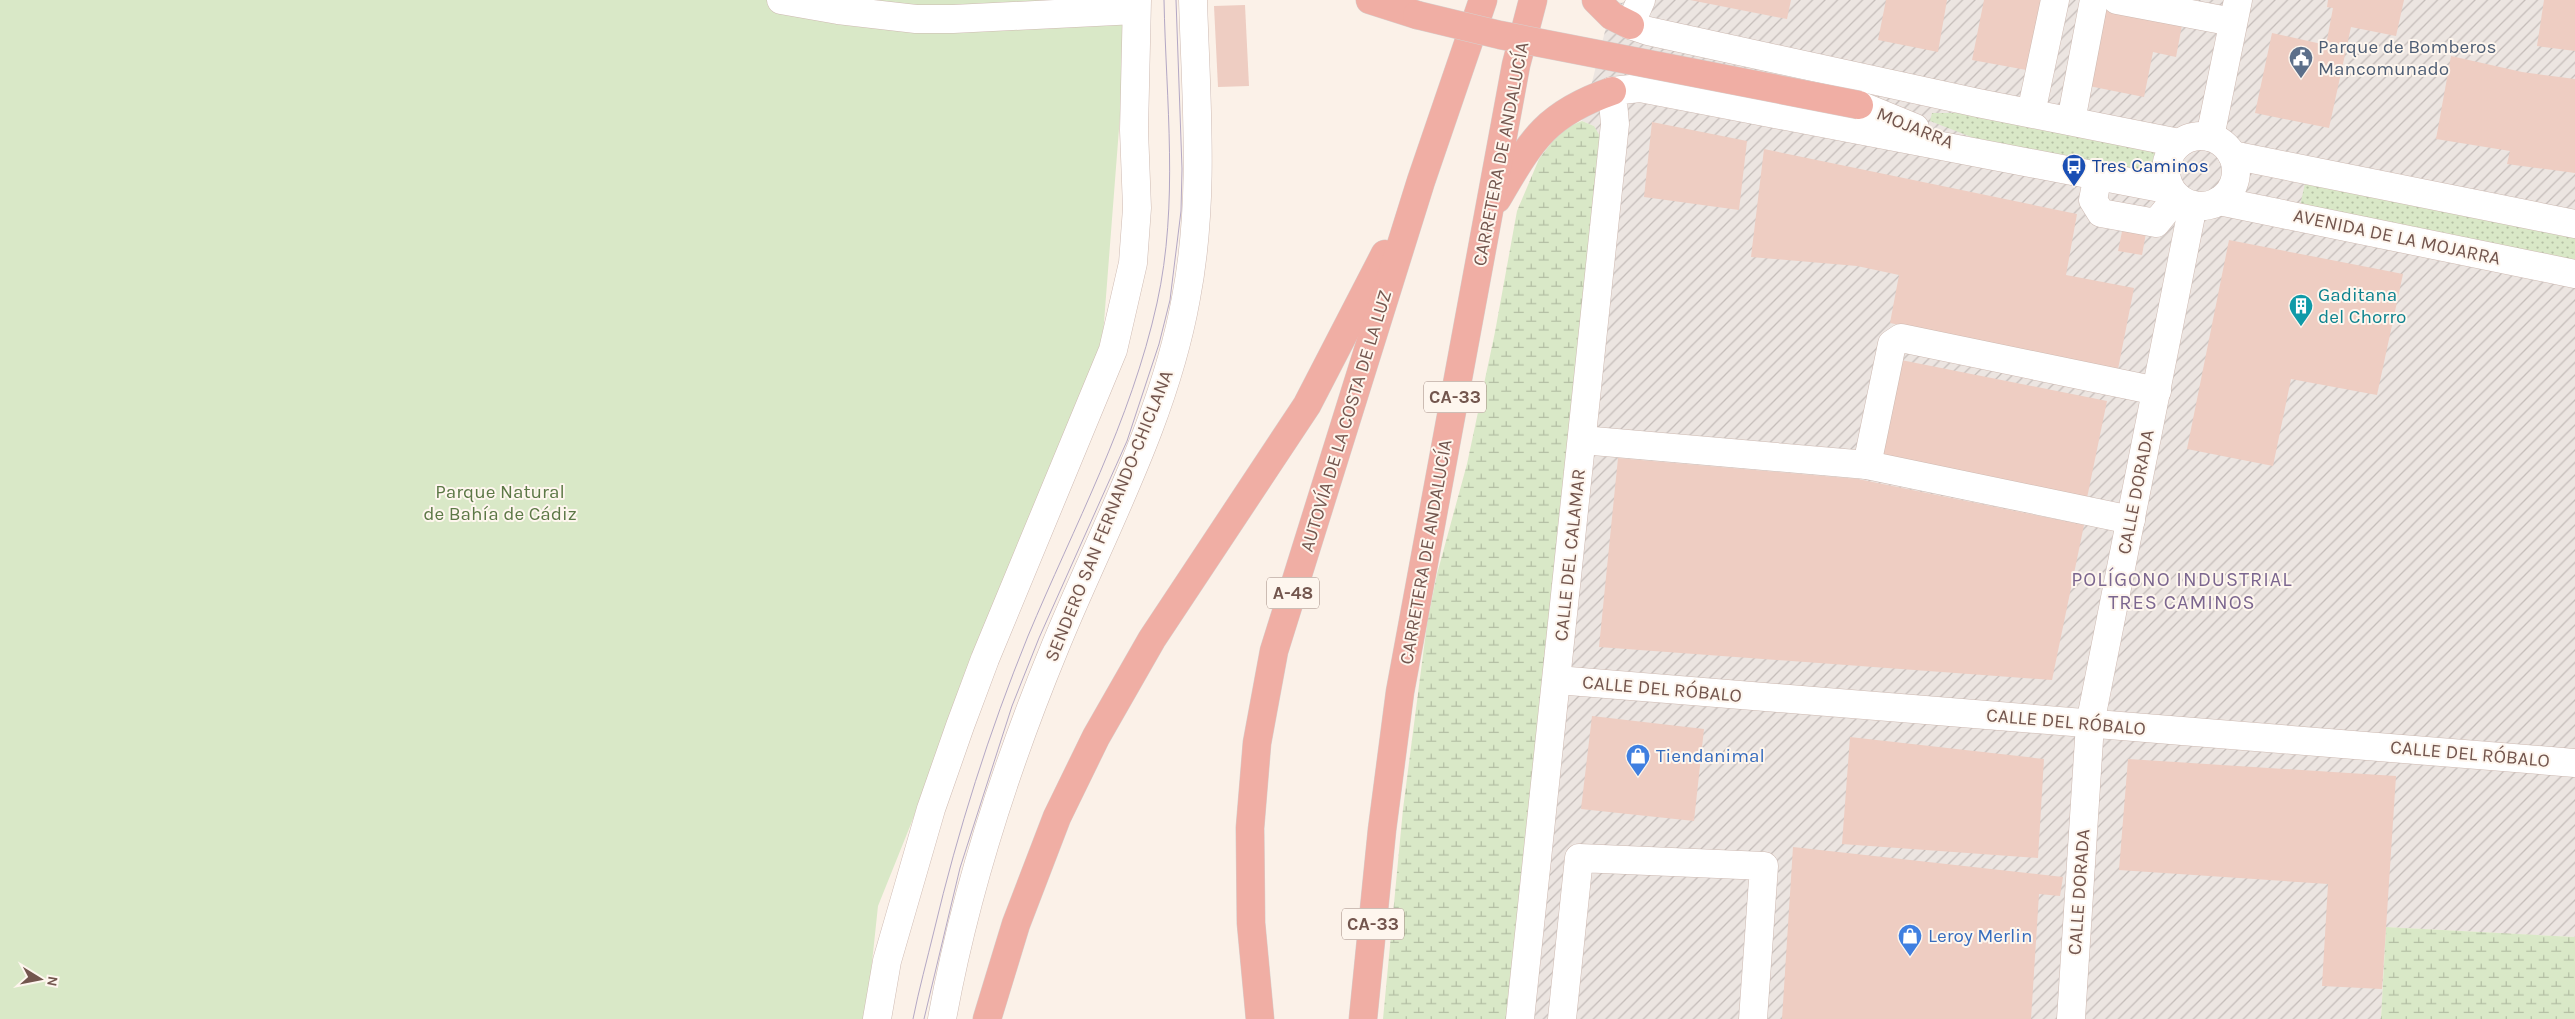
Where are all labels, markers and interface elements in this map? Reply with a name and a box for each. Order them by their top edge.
place label: Parque de Bomberos Mancomunado [2318,36,2496,80]
street label: CARRETERA DE ANDALUCÍA [1467,40,1534,268]
public building icon: Parque de Bomberos Mancomunado [2288,45,2314,79]
street label: MOJARRA [1873,103,1957,153]
bus stop icon: Tres Caminos [2061,153,2087,187]
place label: Tres Caminos [2092,155,2209,177]
street label: AVENIDA DE LA MOJARRA [2291,204,2503,270]
place label: Gaditana del Chorro [2318,284,2406,328]
street label: AUTOVÍA DE LA COSTA DE LA LUZ [1295,287,1396,555]
building icon: Gaditana del Chorro [2288,293,2314,327]
street label: SENDERO SAN FERNANDO-CHICLANA [1040,367,1178,665]
road number: CA-33 [1424,382,1486,412]
street label: CALLE DORADA [2113,428,2159,556]
street label: CARRETERA DE ANDALUCÍA [1394,438,1457,666]
street label: CALLE DEL CALAMAR [1550,468,1590,642]
park label: Parque Natural de Bahía de Cádiz [423,481,577,525]
district label: POLÍGONO INDUSTRIAL TRES CAMINOS [2071,567,2293,614]
road number: A-48 [1267,578,1319,608]
street label: CALLE DEL RÓBALO [1581,670,1743,707]
street label: CALLE DEL RÓBALO [1985,703,2147,740]
street label: CALLE DEL RÓBALO [2389,735,2551,772]
shop icon: Tiendanimal [1625,743,1651,777]
place label: Tiendanimal [1656,745,1765,767]
street label: CALLE DORADA [2064,828,2094,956]
road number: CA-33 [1342,909,1404,940]
shop icon: Leroy Merlin [1897,923,1923,957]
place label: Leroy Merlin [1928,925,2032,947]
north arrow [15,954,65,1004]
text: N [43,975,62,988]

